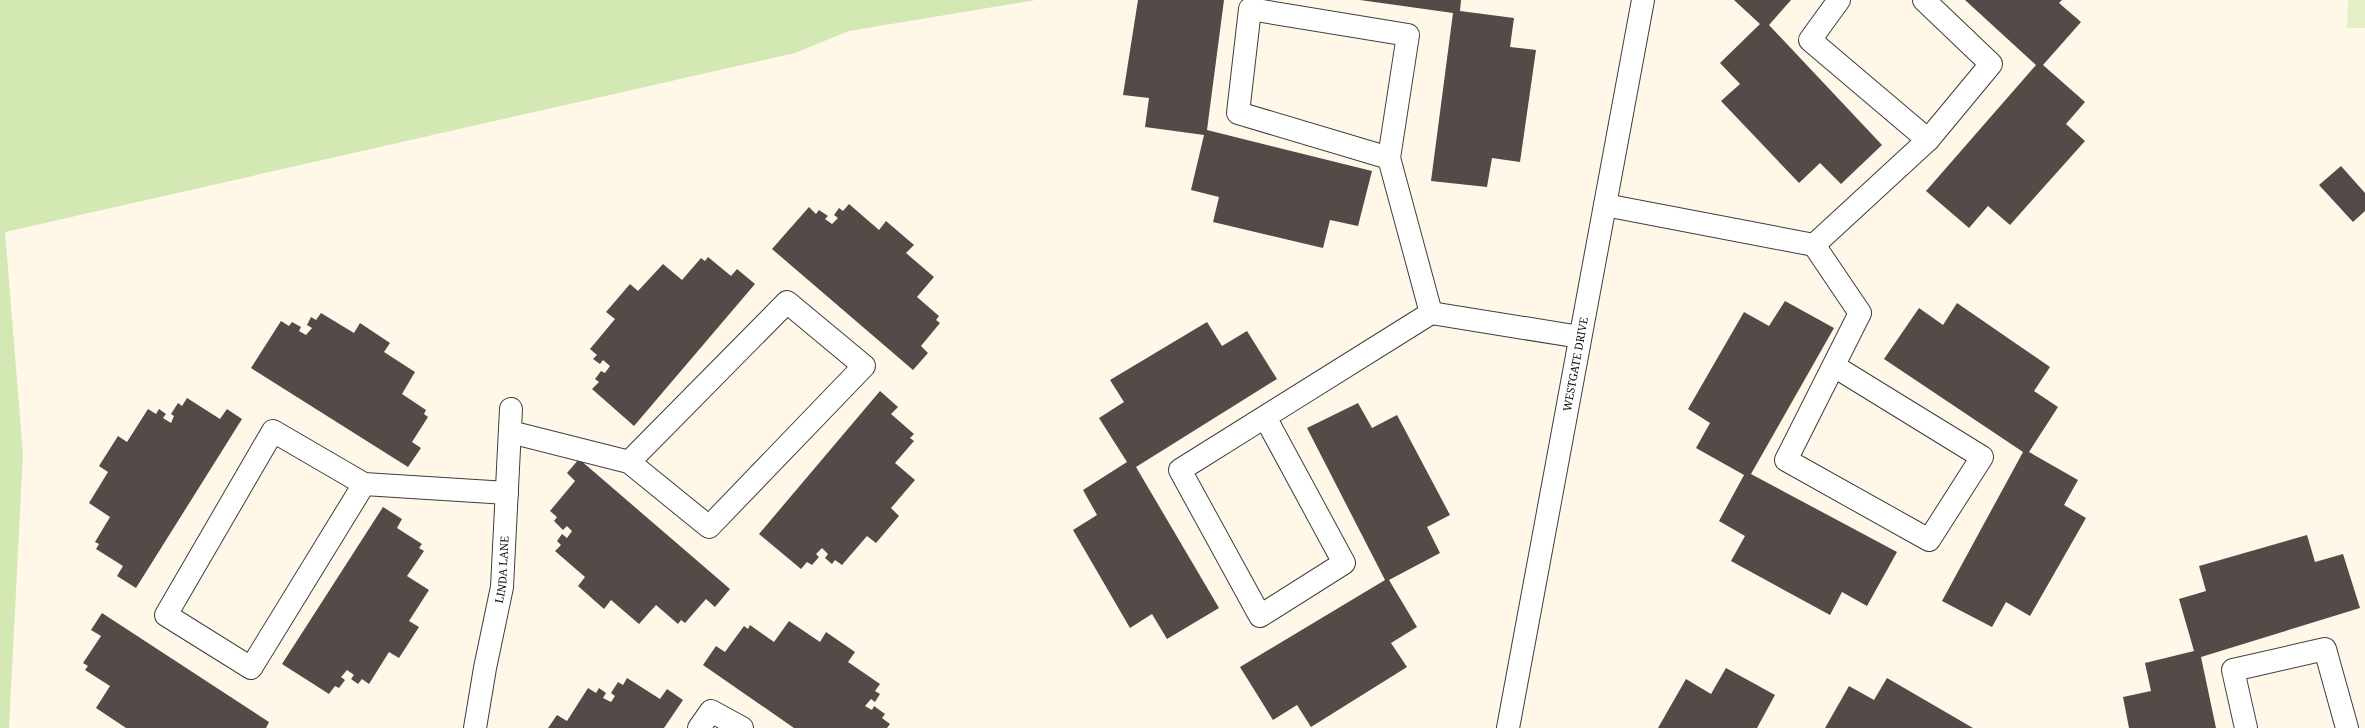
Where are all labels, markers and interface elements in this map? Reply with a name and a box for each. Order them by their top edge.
street label: WESTGATE DRIVE [1559,316,1591,413]
street label: LINDA LANE [491,535,512,604]

